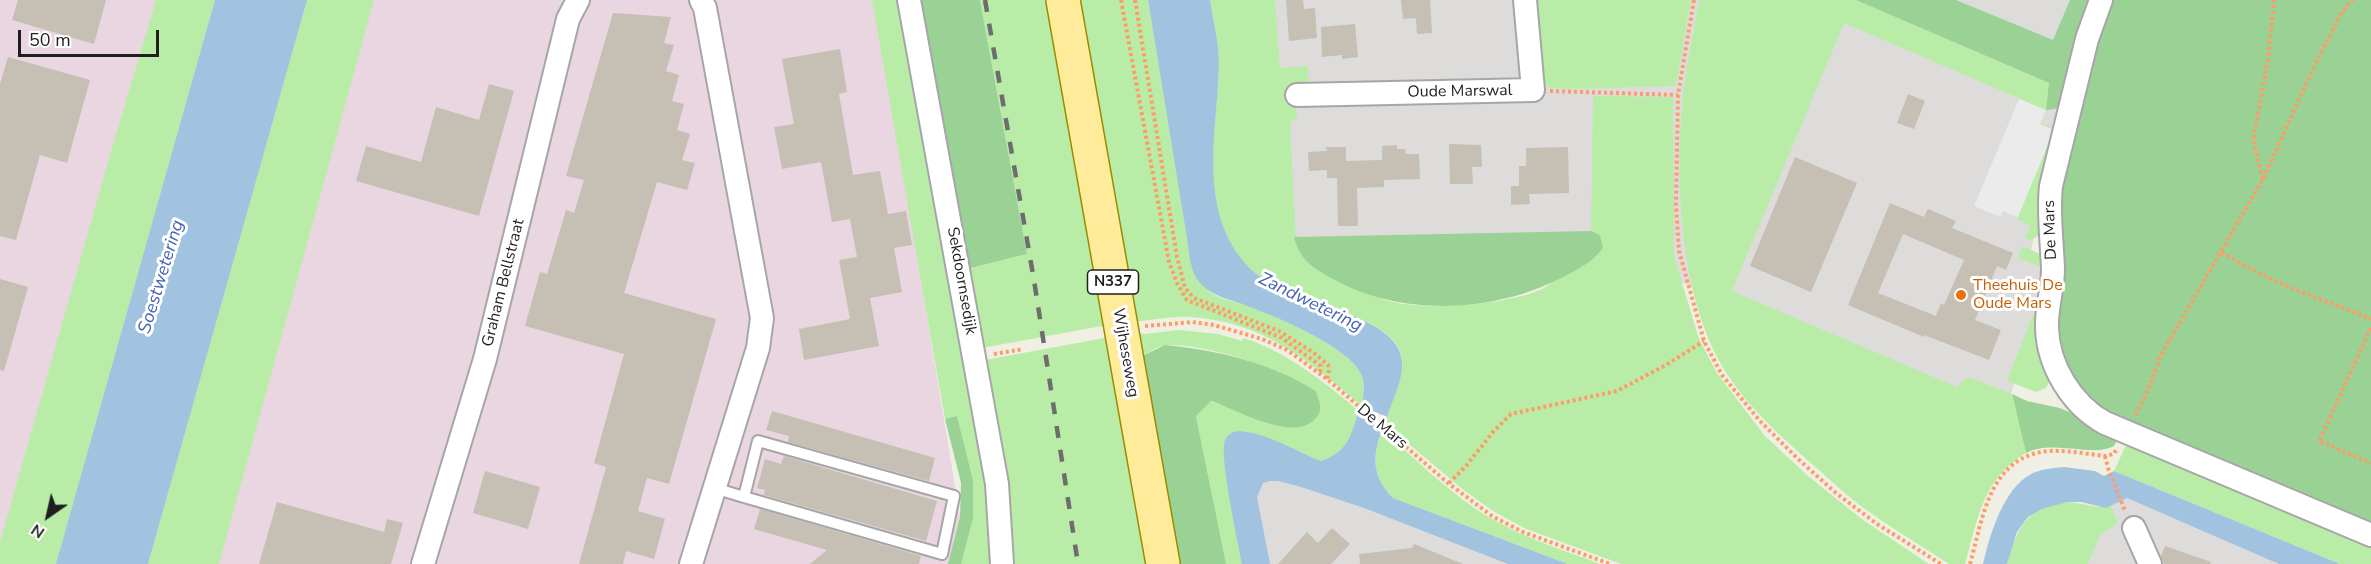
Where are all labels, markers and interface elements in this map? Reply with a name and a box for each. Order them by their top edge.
scale bar [21,18,162,56]
text: 50 m [29,28,71,52]
street label: Oude Marswal [1407,81,1513,103]
street label: De Mars [2040,200,2062,260]
street label: Graham Bellstraat [479,217,529,349]
water label: Soestwetering [135,218,189,336]
street label: Sekdoornsedijk [942,226,980,336]
water label: Zandwetering [1255,269,1365,337]
road number: N337 [1088,270,1138,294]
place label: Theehuis De Oude Mars [1973,276,2063,314]
marker: Theehuis De Oude Mars [1954,288,1968,302]
street label: Wijheseweg [1108,307,1142,399]
street label: De Mars [1353,400,1411,454]
north arrow [18,486,78,546]
text: N [27,518,49,543]

